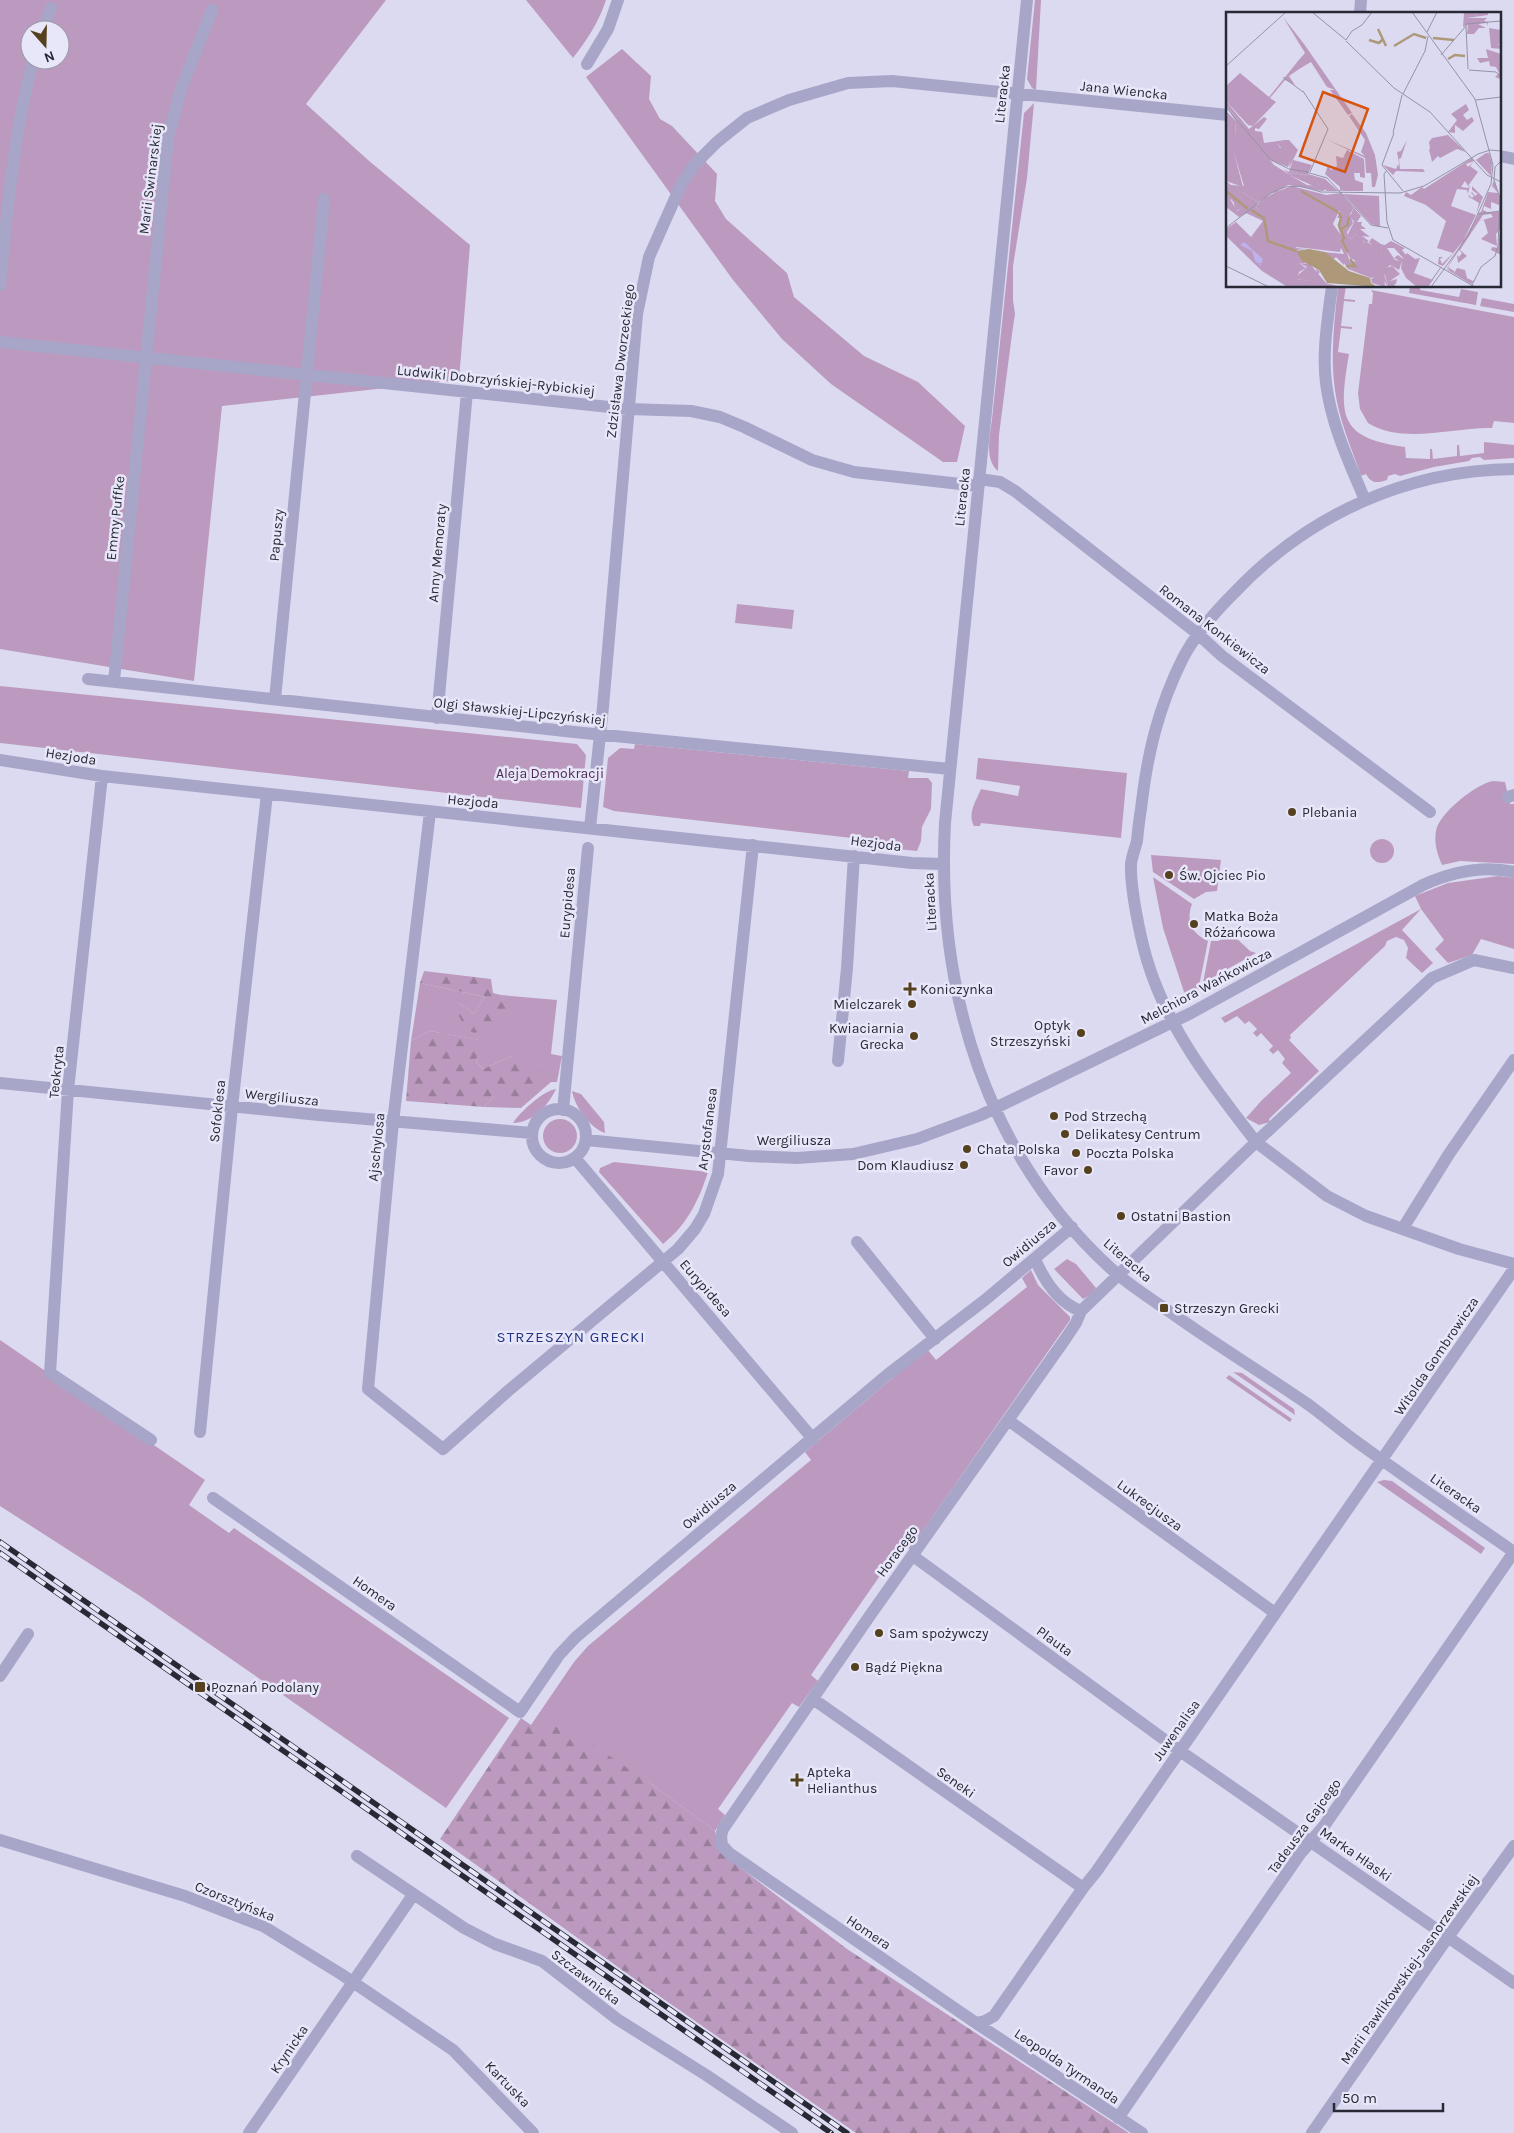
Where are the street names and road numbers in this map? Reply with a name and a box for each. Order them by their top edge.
street label: Literacka [991,64,1014,124]
street label: Jana Wiencka [1079,77,1169,104]
street label: Marii Swinarskiej [135,123,166,235]
street label: Zdzisława Dworzeckiego [603,283,638,439]
street label: Ludwiki Dobrzyńskiej-Rybickiej [396,362,596,399]
street label: Literacka [951,467,974,527]
street label: Emmy Puffke [103,475,128,561]
street label: Anny Memoraty [425,502,450,603]
street label: Papuszy [266,508,287,562]
street label: Romana Konkiewicza [1156,581,1274,678]
street label: Olgi Sławskiej-Lipczyńskiej [433,694,607,729]
street label: Hezjoda [44,744,98,769]
street label: Hezjoda [447,791,499,812]
street label: Hezjoda [849,832,902,855]
street label: Eurypidesa [556,867,579,939]
street label: Literacka [920,872,941,932]
street label: Melchiora Wańkowicza [1138,945,1275,1028]
street label: Teokryta [45,1045,68,1099]
street label: Sofoklesa [206,1079,229,1143]
street label: Wergiliusza [244,1085,320,1110]
street label: Arystofanesa [694,1087,721,1171]
street label: Ajschylosa [364,1112,389,1182]
street label: Wergiliusza [757,1132,831,1149]
street label: Owidiusza [999,1216,1060,1271]
street label: Literacka [1100,1235,1155,1286]
street label: Eurypidesa [676,1256,735,1321]
street label: Witolda Gombrowicza [1390,1294,1482,1419]
street label: Literacka [1427,1470,1485,1517]
street label: Lukrecjusza [1114,1476,1186,1535]
street label: Owidiusza [679,1478,740,1533]
street label: Horacego [873,1522,922,1580]
street label: Homera [349,1572,400,1615]
street label: Plauta [1033,1623,1076,1660]
street label: Juwenalisa [1149,1696,1204,1764]
street label: Seneki [933,1763,978,1802]
street label: Tadeusza Gajcego [1264,1775,1345,1877]
street label: Marka Hłaski [1316,1823,1395,1885]
street label: Marii Pawlikowskiej-Jasnorzewskiej [1337,1871,1482,2068]
street label: Czorsztyńska [192,1878,277,1925]
street label: Homera [843,1911,894,1953]
street label: Szczawnicka [548,1946,624,2009]
street label: Krynicka [267,2022,312,2077]
street label: Leopolda Tyrmanda [1011,2025,1123,2108]
street label: Kartuska [481,2058,534,2111]

